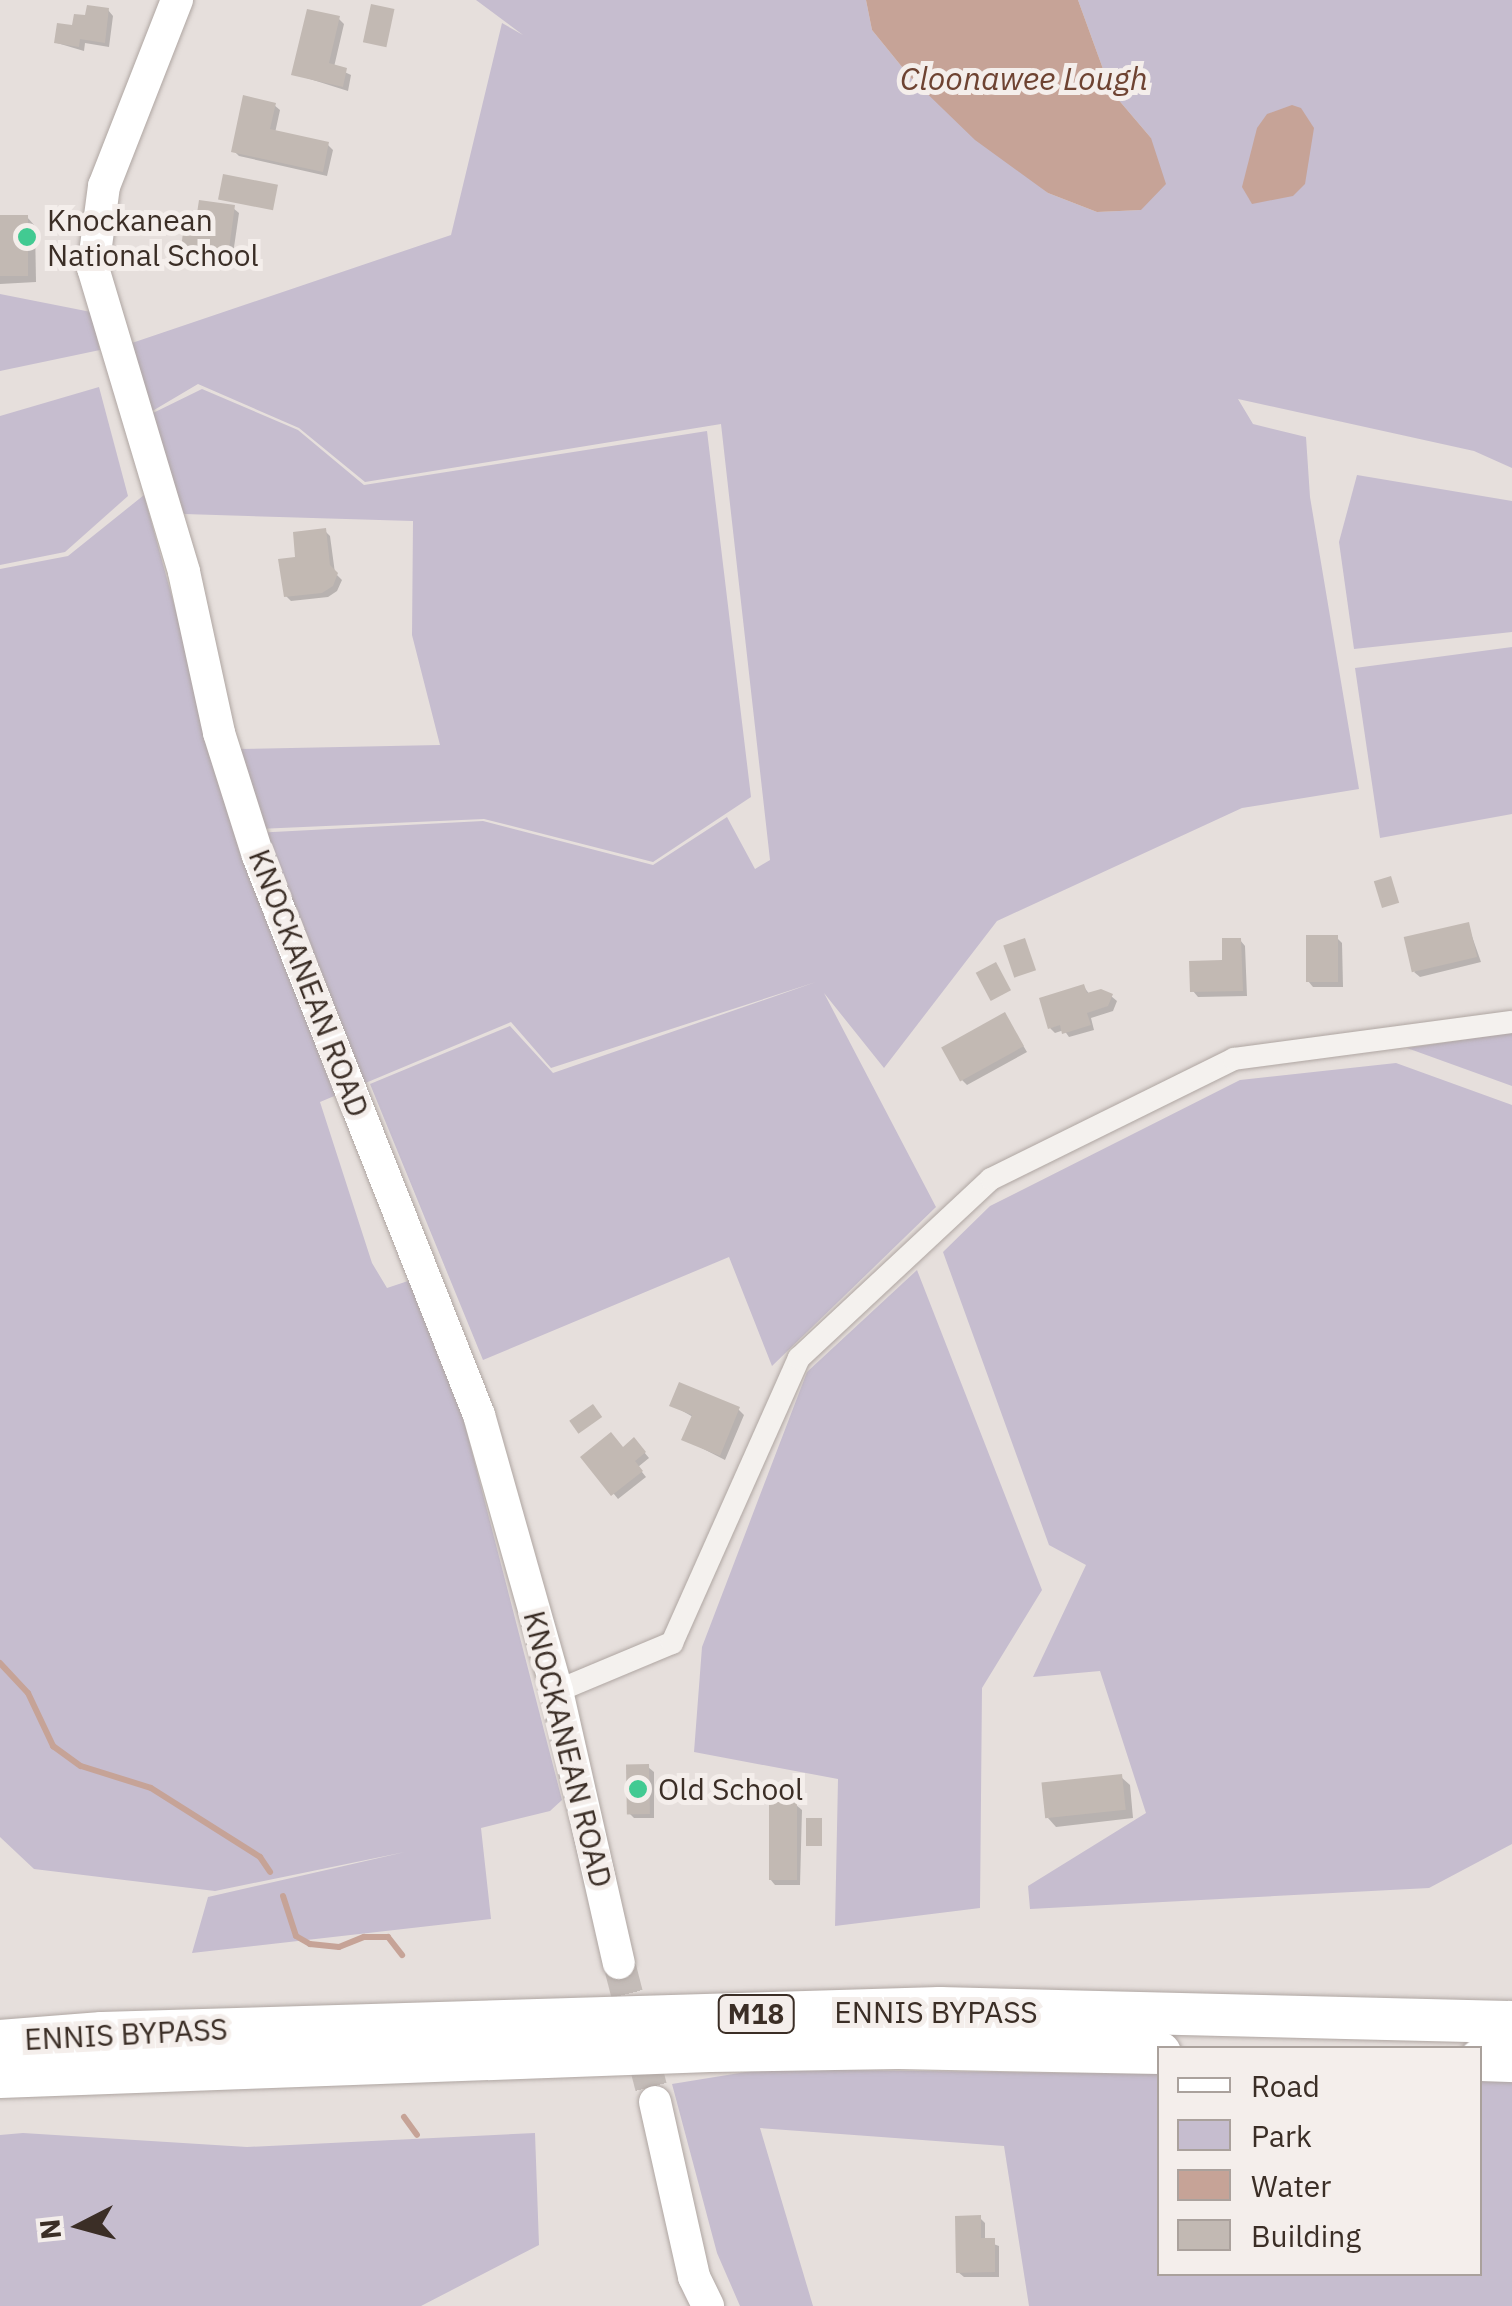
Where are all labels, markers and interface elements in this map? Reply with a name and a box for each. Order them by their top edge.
water label: Cloonawee Lough [900,59,1148,97]
place label: Knockanean National School [47,202,259,272]
marker: Knockanean National School [16,226,38,248]
street label: KNOCKANEAN ROAD [241,844,377,1122]
street label: KNOCKANEAN ROAD [516,1607,620,1891]
place label: Old School [658,1771,803,1807]
marker: Old School [627,1778,649,1800]
road number: M18 [716,1991,796,2037]
street label: ENNIS BYPASS [834,1994,1038,2030]
street label: ENNIS BYPASS [23,2011,229,2057]
legend [1157,2046,1482,2276]
text: Road [1251,2066,1320,2105]
text: Park [1251,2116,1312,2155]
text: Water [1251,2166,1331,2205]
north arrow [30,2176,130,2276]
text: Building [1251,2216,1361,2255]
text: N [30,2217,69,2241]

